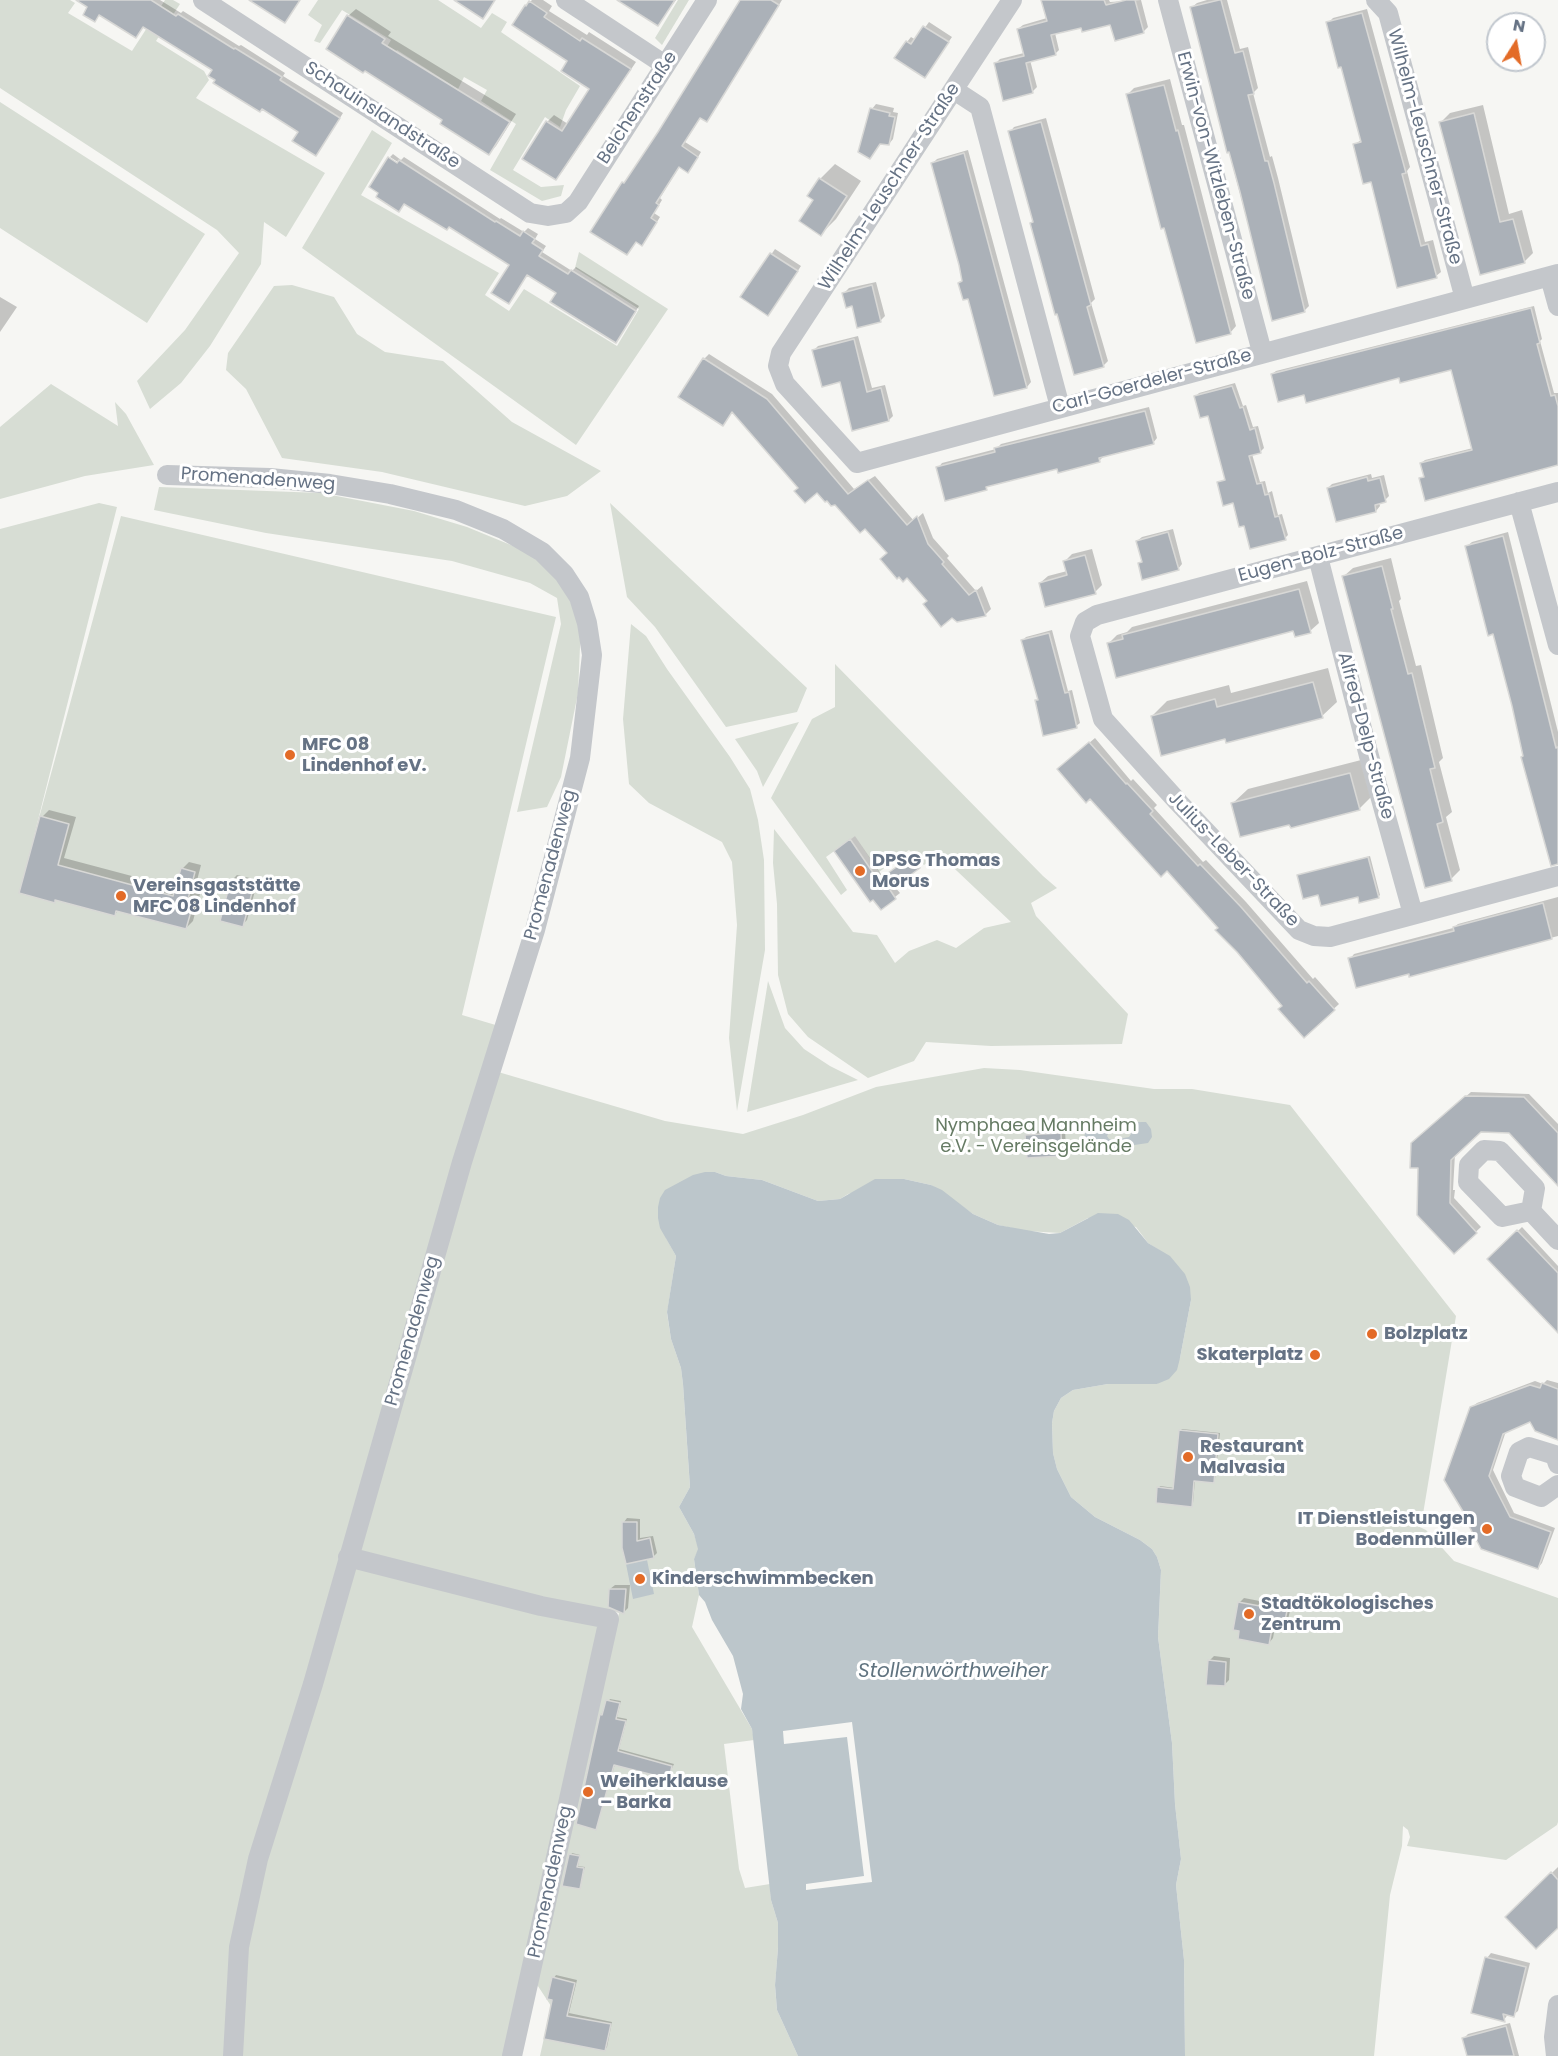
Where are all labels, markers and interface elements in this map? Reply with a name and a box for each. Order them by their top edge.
north arrow [1486,12,1546,72]
text: N [1511,13,1527,38]
street label: Wilhelm-Leuschner-Straße [1382,27,1466,267]
street label: Belchenstraße [594,48,682,168]
street label: Erwin-von-Witzleben-Straße [1171,49,1259,303]
street label: Schauinslandstraße [300,58,464,174]
street label: Wilhelm-Leuschner-Straße [815,79,965,295]
street label: Carl-Goerdeler-Straße [1050,345,1254,419]
street label: Promenadenweg [180,464,336,496]
street label: Eugen-Bolz-Straße [1236,523,1406,587]
street label: Alfred-Delp-Straße [1332,650,1398,822]
place label: MFC 08 Lindenhof eV. [302,734,427,777]
marker: MFC 08 Lindenhof eV. [283,748,297,762]
street label: Promenadenweg [521,787,581,943]
street label: Julius-Leber-Straße [1163,788,1303,932]
place label: DPSG Thomas Morus [872,850,1000,892]
marker: DPSG Thomas Morus [853,864,867,878]
place label: Vereinsgaststätte MFC 08 Lindenhof [133,875,301,918]
marker: Vereinsgaststätte MFC 08 Lindenhof [114,889,128,903]
park label: Nymphaea Mannheim e.V. - Vereinsgelände [935,1115,1137,1158]
street label: Promenadenweg [381,1254,445,1408]
place label: Bolzplatz [1384,1323,1468,1345]
marker: Bolzplatz [1365,1327,1379,1341]
place label: Skaterplatz [1196,1344,1303,1366]
marker: Skaterplatz [1308,1348,1322,1362]
place label: Restaurant Malvasia [1200,1436,1304,1478]
marker: Restaurant Malvasia [1181,1450,1195,1464]
place label: IT Dienstleistungen Bodenmüller [1298,1508,1475,1550]
marker: IT Dienstleistungen Bodenmüller [1480,1522,1494,1536]
place label: Kinderschwimmbecken [652,1568,874,1590]
marker: Kinderschwimmbecken [633,1572,647,1586]
place label: Stadtökologisches Zentrum [1261,1593,1434,1636]
marker: Stadtökologisches Zentrum [1242,1607,1256,1621]
water label: Stollenwörthweiher [858,1660,1048,1684]
place label: Weiherklause – Barka [600,1771,728,1814]
marker: Weiherklause – Barka [581,1785,595,1799]
street label: Promenadenweg [524,1804,578,1960]

